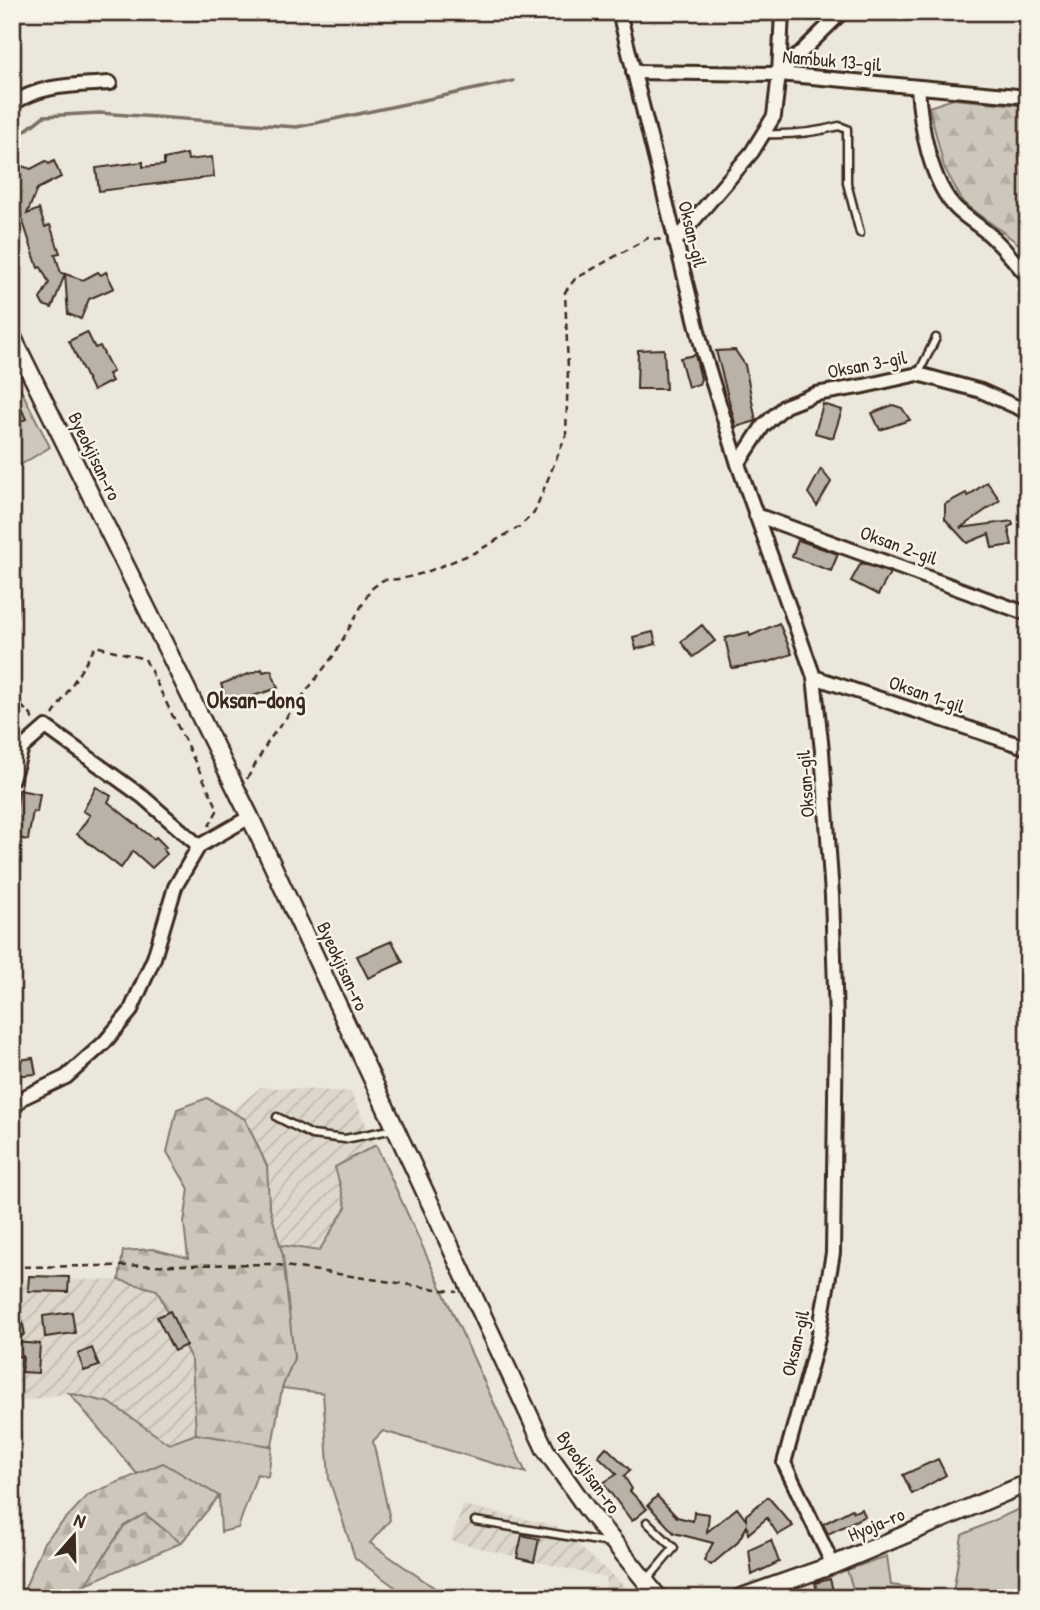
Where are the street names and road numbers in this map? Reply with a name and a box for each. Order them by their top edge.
street label: Nambuk 13-gil [782,43,883,77]
street label: Oksan-gil [672,198,714,271]
street label: Oksan 3-gil [825,343,910,384]
street label: Byeokjisan-ro [62,407,128,505]
street label: Oksan 2-gil [857,519,942,571]
street label: Oksan 1-gil [886,669,969,719]
street label: Oksan-gil [790,749,820,818]
street label: Byeokjisan-ro [311,917,375,1015]
street label: Oksan-gil [775,1306,815,1379]
street label: Byeokjisan-ro [551,1425,627,1519]
street label: Hyoja-ro [844,1500,909,1548]

